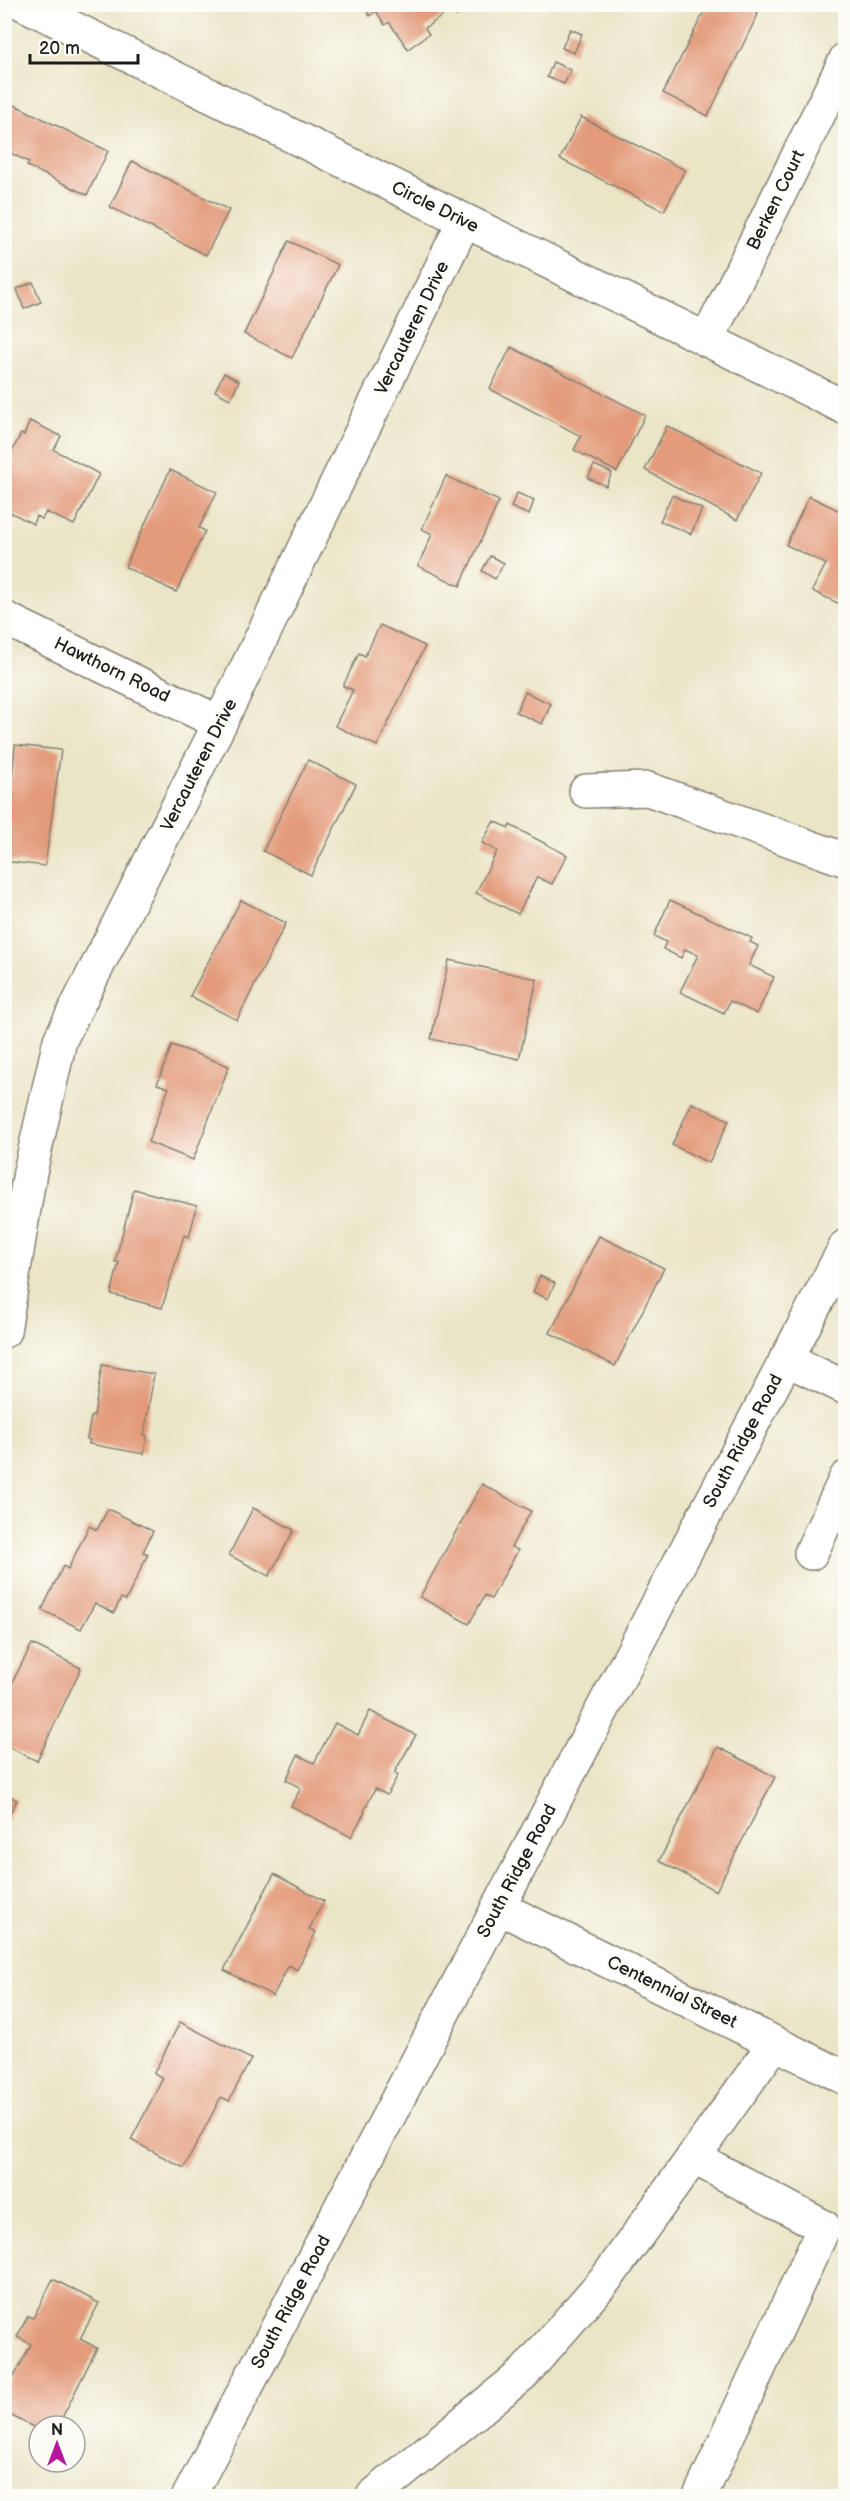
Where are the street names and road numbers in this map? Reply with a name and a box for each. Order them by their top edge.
street label: Berken Court [743,146,809,253]
street label: Circle Drive [388,177,482,237]
street label: Vercauteren Drive [371,257,454,398]
street label: Hawthorn Road [51,633,173,707]
street label: Vercauteren Drive [156,695,242,835]
street label: South Ridge Road [699,1371,787,1511]
street label: South Ridge Road [473,1801,561,1941]
street label: Centennial Street [604,1951,741,2033]
street label: South Ridge Road [247,2232,335,2372]

